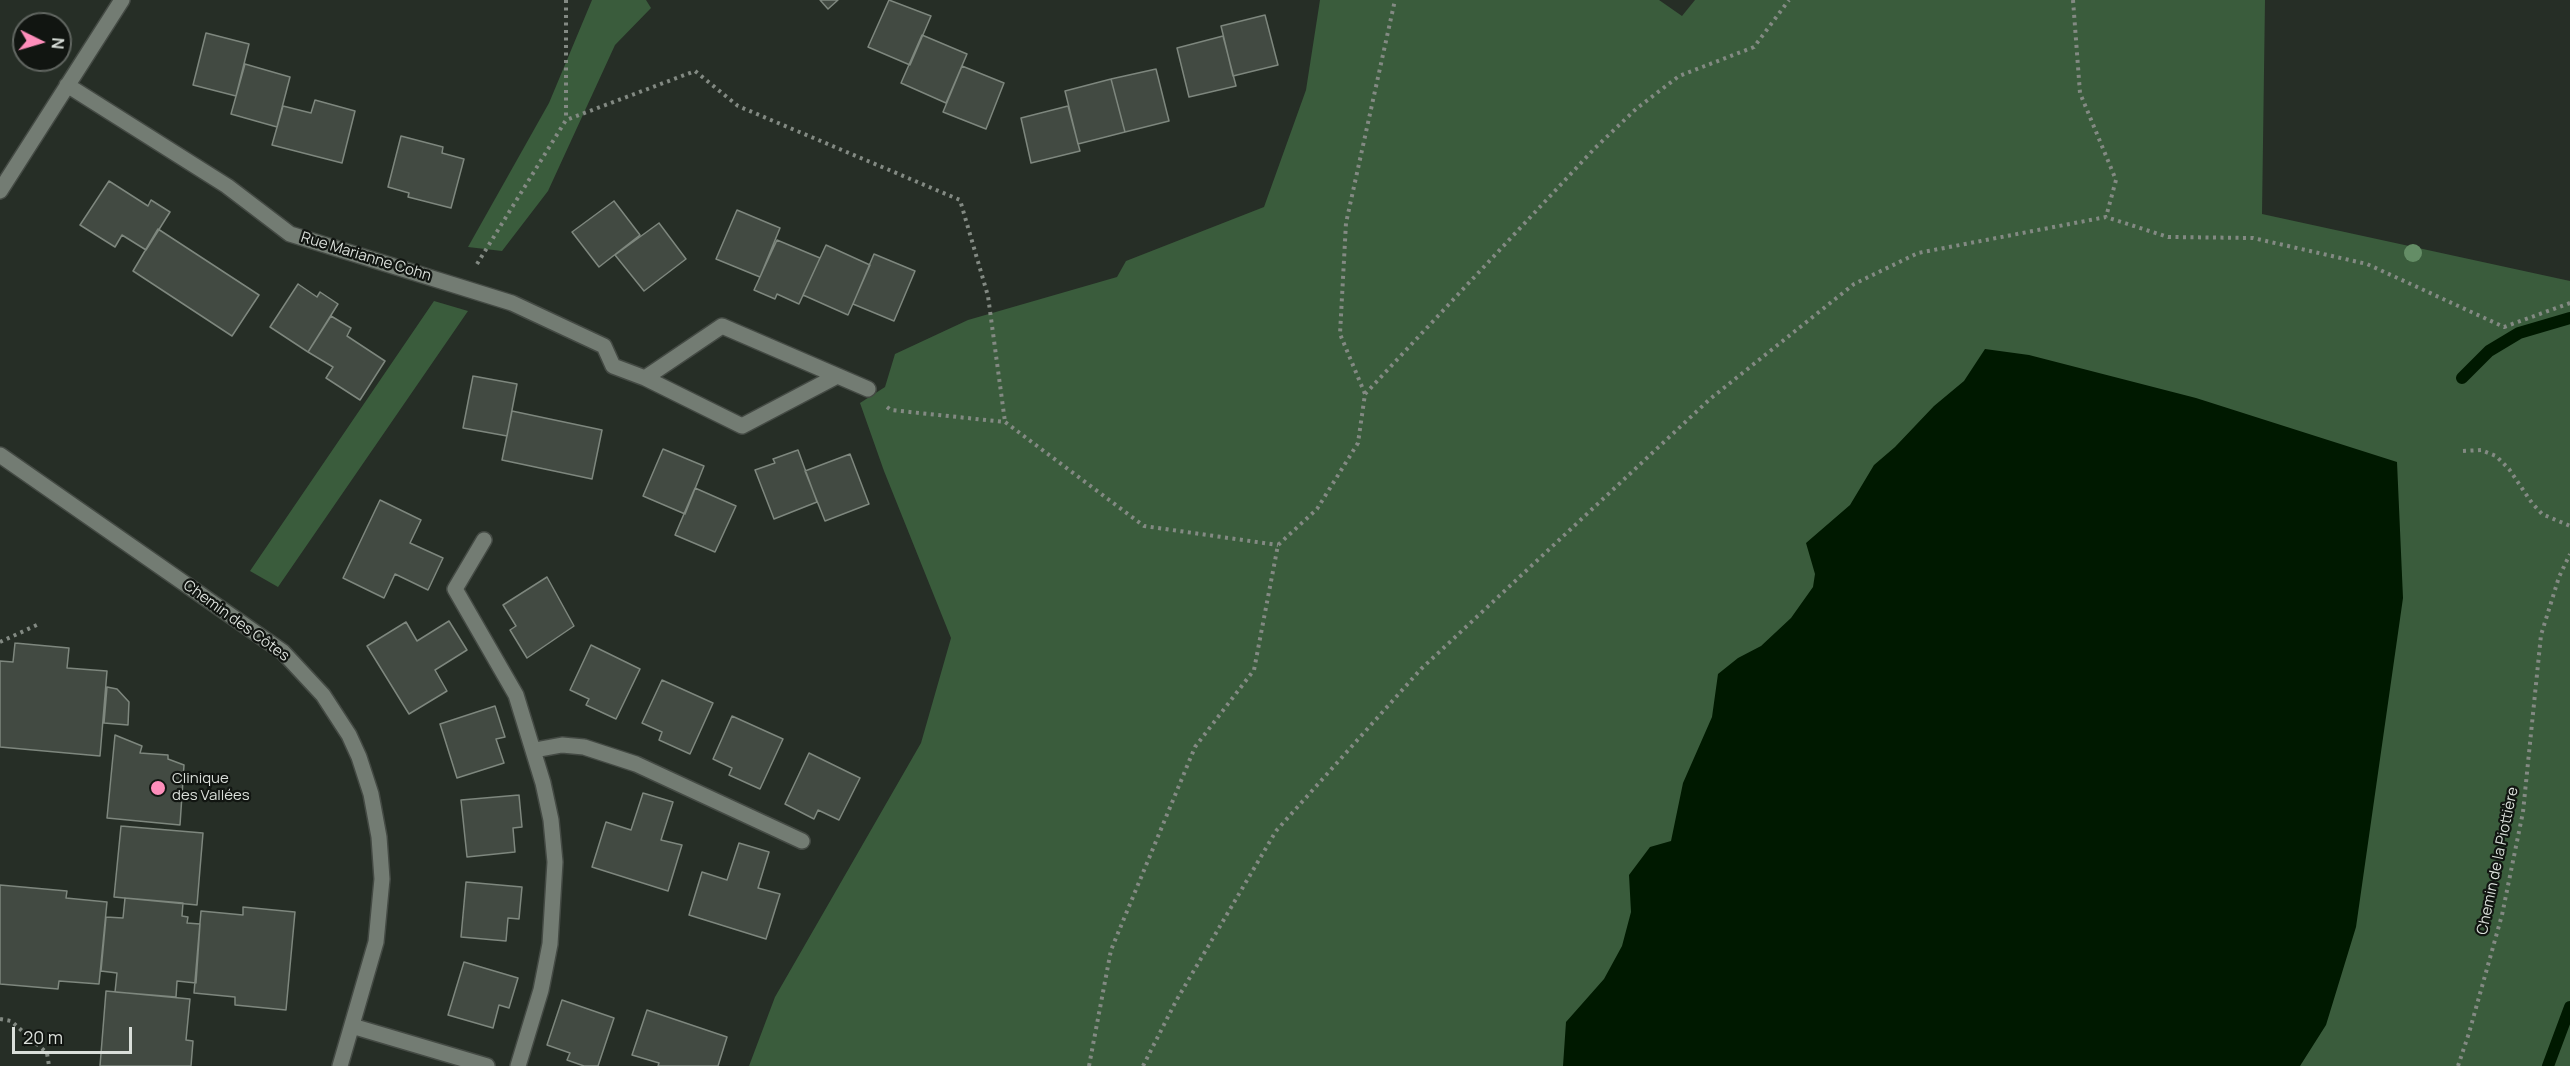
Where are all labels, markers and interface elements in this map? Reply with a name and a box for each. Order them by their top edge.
north arrow [12,12,72,72]
text: N [46,37,69,50]
street label: Rue Marianne Cohn [299,229,433,285]
street label: Chemin des Côtes [179,576,293,666]
place label: Clinique des Vallées [172,770,250,805]
marker: Clinique des Vallées [149,779,167,797]
street label: Chemin de la Piottière [2474,785,2522,937]
scale bar [15,1015,135,1053]
text: 20 m [23,1025,63,1049]

